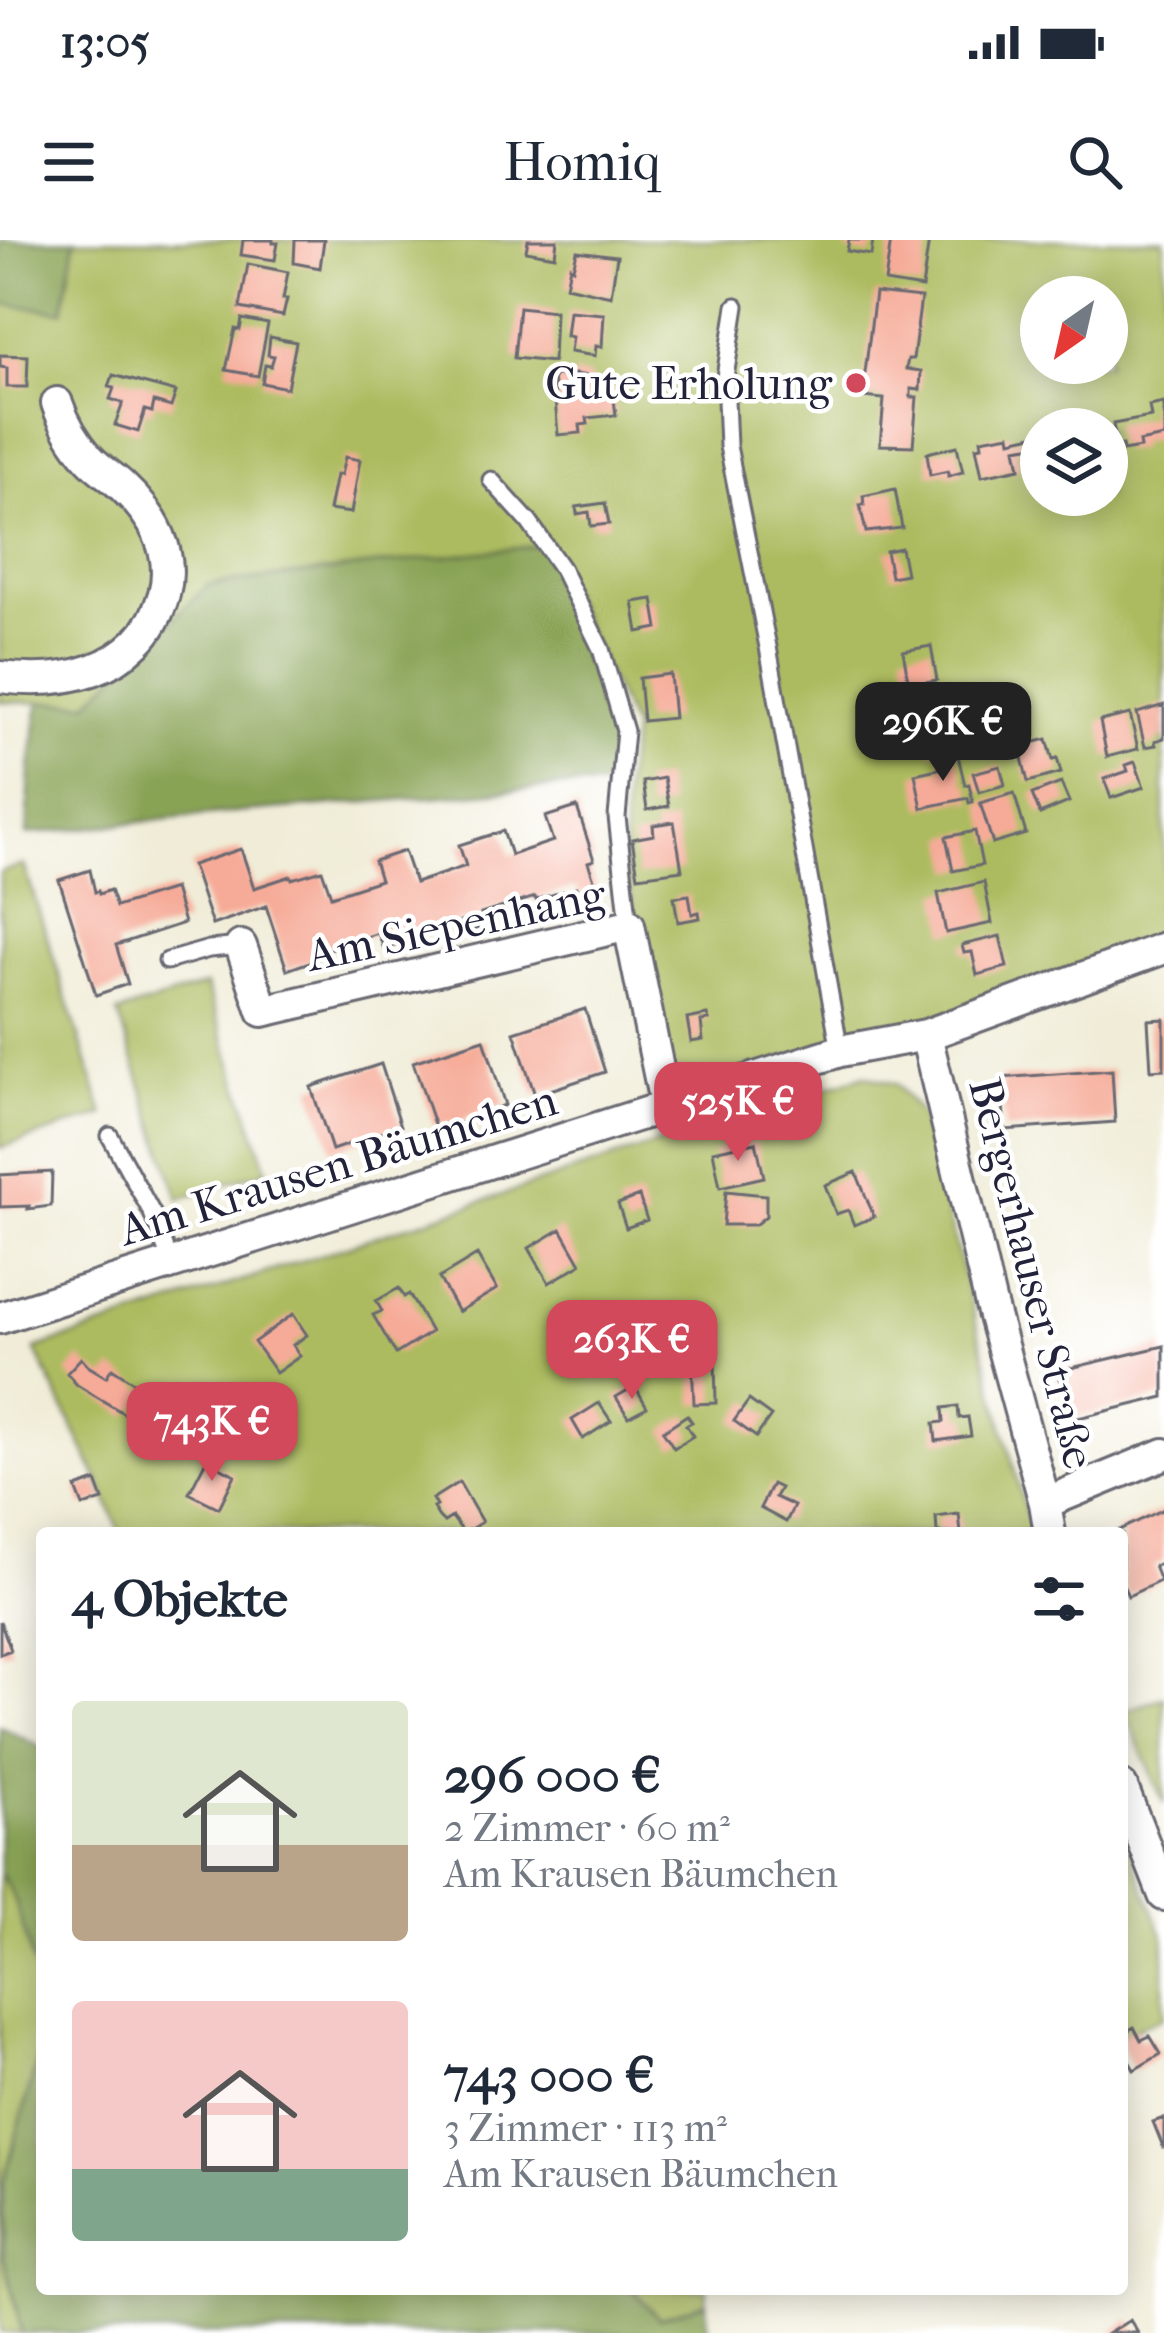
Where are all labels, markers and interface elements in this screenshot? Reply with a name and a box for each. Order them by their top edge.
text: 13:05 [60,16,150,69]
icon: menu [36,129,102,195]
icon: search [1062,129,1128,195]
text: Homiq [503,131,661,194]
north arrow [1020,276,1128,384]
map controls [1020,276,1128,516]
place label: Gute Erholung [545,358,833,411]
marker: Gute Erholung [843,370,869,396]
button: layers [1020,408,1128,516]
pin: 296K € [845,682,1041,784]
text: 296K € [882,698,1004,744]
street label: Am Siepenhang [300,868,611,983]
pin: 525K € [640,1062,836,1164]
street label: Bergerhauser Straße [957,1072,1106,1474]
street label: Am Krausen Bäumchen [111,1074,564,1258]
text: 525K € [681,1078,795,1124]
pin: 263K € [534,1300,730,1402]
text: 263K € [573,1316,691,1362]
pin: 743K € [114,1382,310,1484]
text: 743K € [154,1398,270,1444]
icon: filters [1026,1566,1092,1632]
text: 4 Objekte [72,1569,288,1629]
text: 296 000 € [444,1745,661,1805]
icon: home [168,1749,312,1893]
text: 2 Zimmer · 60 m² [444,1805,730,1851]
text: Am Krausen Bäumchen [444,1851,838,1897]
text: 743 000 € [444,2045,655,2105]
icon: home [168,2049,312,2193]
text: 3 Zimmer · 113 m² [444,2105,727,2151]
text: Am Krausen Bäumchen [444,2151,838,2197]

